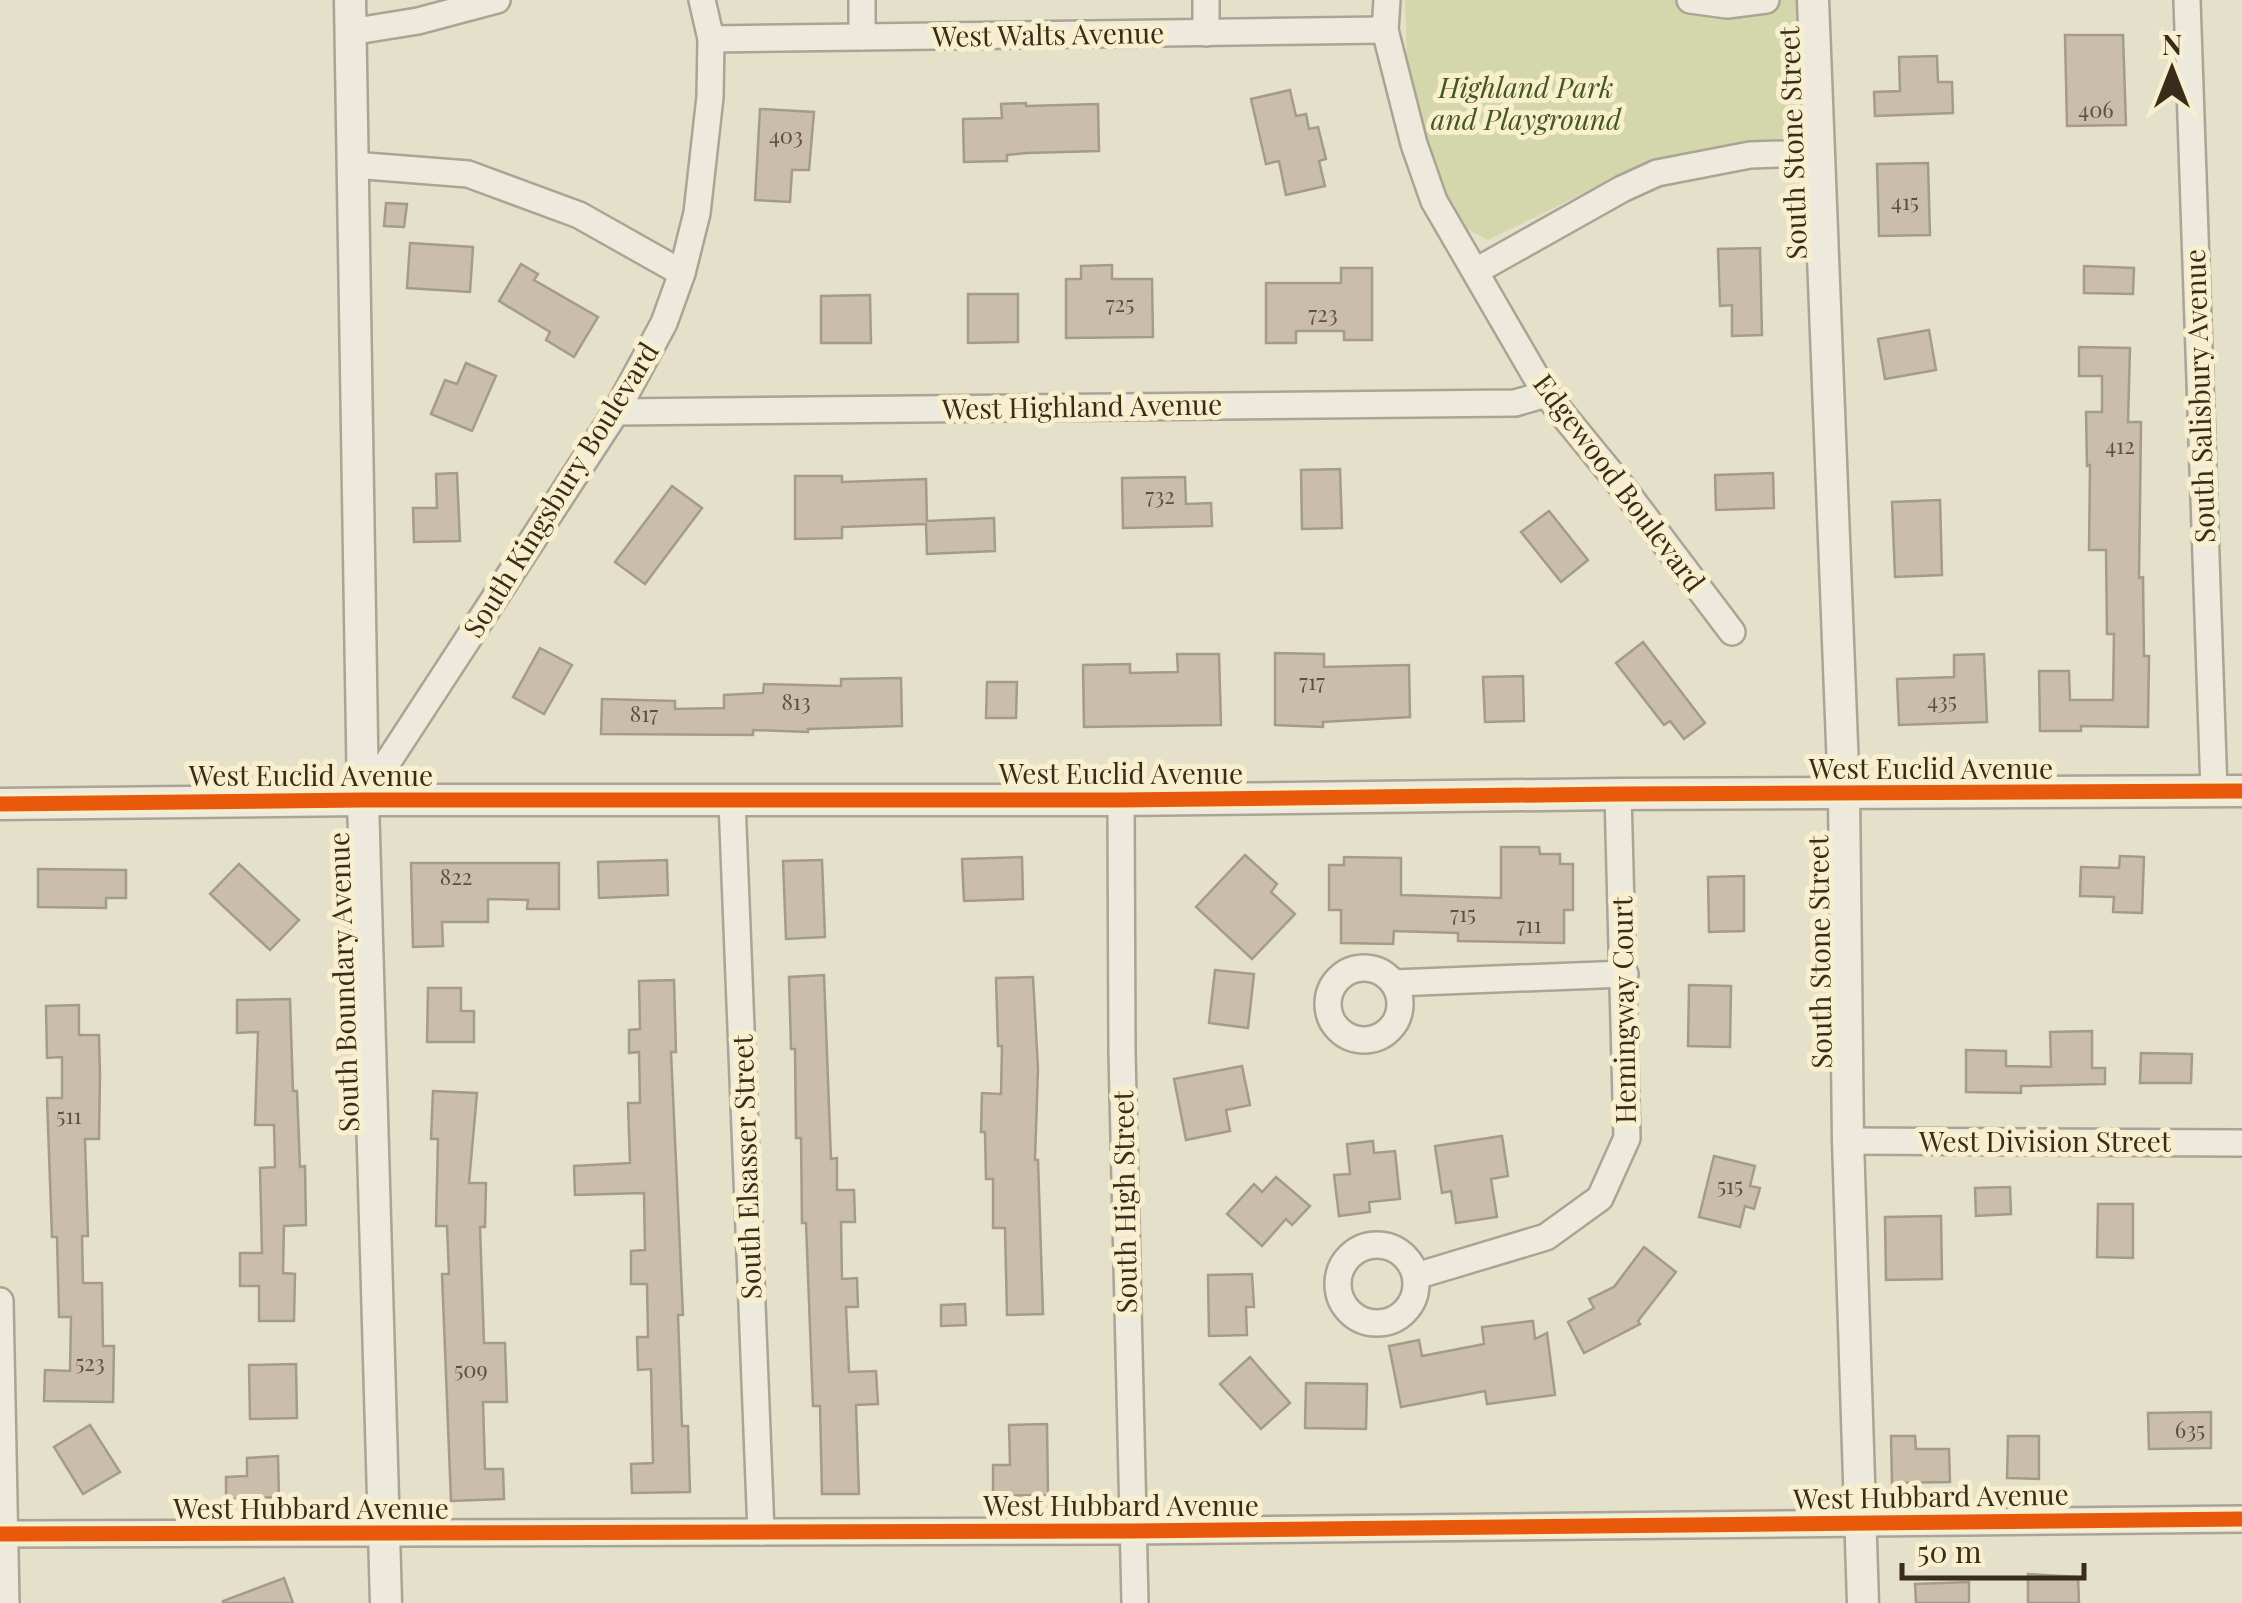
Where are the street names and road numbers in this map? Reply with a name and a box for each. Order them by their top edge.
street label: West Walts Avenue [931,13,1164,54]
street label: South Stone Street [1769,25,1814,260]
street label: South Salisbury Avenue [2175,248,2222,544]
street label: South Kingsbury Boulevard [454,335,666,644]
street label: Edgewood Boulevard [1526,366,1714,598]
street label: West Highland Avenue [940,385,1223,426]
street label: West Euclid Avenue [1808,749,2053,786]
street label: West Euclid Avenue [998,754,1243,791]
street label: West Euclid Avenue [188,756,433,793]
street label: South Boundary Avenue [319,831,366,1133]
street label: South Stone Street [1798,834,1839,1069]
street label: Hemingway Court [1602,895,1643,1124]
street label: South Elsasser Street [722,1033,769,1300]
street label: South High Street [1103,1089,1144,1314]
street label: West Division Street [1918,1122,2172,1159]
street label: West Hubbard Avenue [1792,1475,2069,1516]
street label: West Hubbard Avenue [982,1486,1259,1523]
street label: West Hubbard Avenue [172,1489,449,1526]

